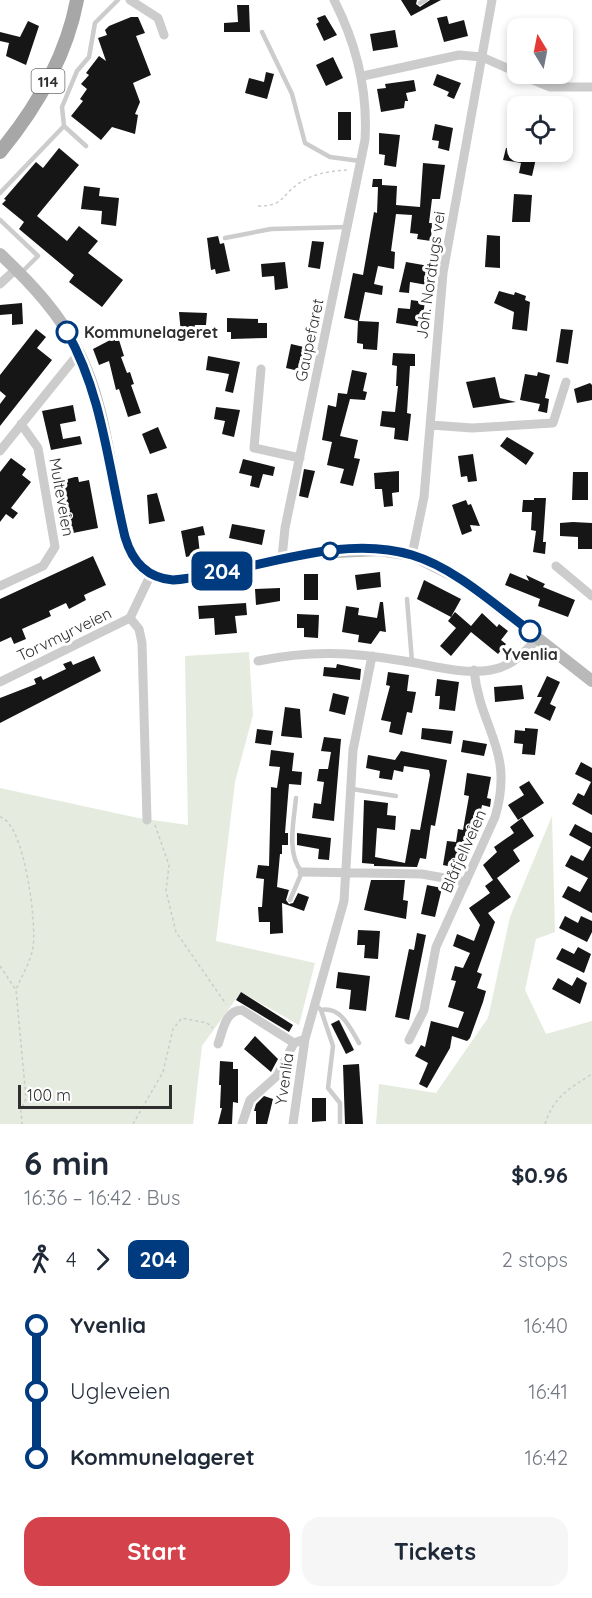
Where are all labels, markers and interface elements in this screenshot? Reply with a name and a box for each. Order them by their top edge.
north arrow [507,18,573,84]
map controls [507,18,573,162]
road number: 114 [32,69,64,93]
button: locate [507,96,573,162]
street label: Joh. Nordtugs vei [411,210,449,340]
street label: Gaupefaret [290,297,328,383]
marker: Kommunelageret [56,321,78,343]
place label: Kommunelageret [84,322,218,342]
street label: Multeveien [45,456,79,538]
unlabelled marker [321,542,339,560]
line badge: 204 [188,552,256,590]
text: 204 [203,558,241,584]
street label: Torvmyrveien [14,603,114,665]
marker: Yvenlia [519,620,541,642]
place label: Yvenlia [502,644,558,664]
street label: Blåfjellveien [436,806,490,896]
street label: Yvenlia [270,1052,298,1106]
scale bar [18,1082,172,1110]
text: 100 m [27,1085,71,1105]
text: 6 min [24,1142,109,1183]
text: $0.96 [511,1161,568,1189]
text: 16:36 – 16:42 · Bus [24,1185,180,1210]
icon: walk [24,1243,57,1276]
icon: forward [86,1243,119,1276]
text: 204 [140,1246,177,1272]
text: 4 [66,1247,77,1272]
text: 2 stops [502,1247,568,1272]
text: Yvenlia [70,1311,146,1339]
text: 16:40 [524,1313,568,1338]
text: Ugleveien [70,1377,170,1405]
text: 16:41 [528,1379,568,1404]
text: Kommunelageret [70,1443,255,1471]
text: 16:42 [524,1445,568,1470]
button: Start [24,1517,290,1586]
button: Tickets [302,1517,568,1586]

